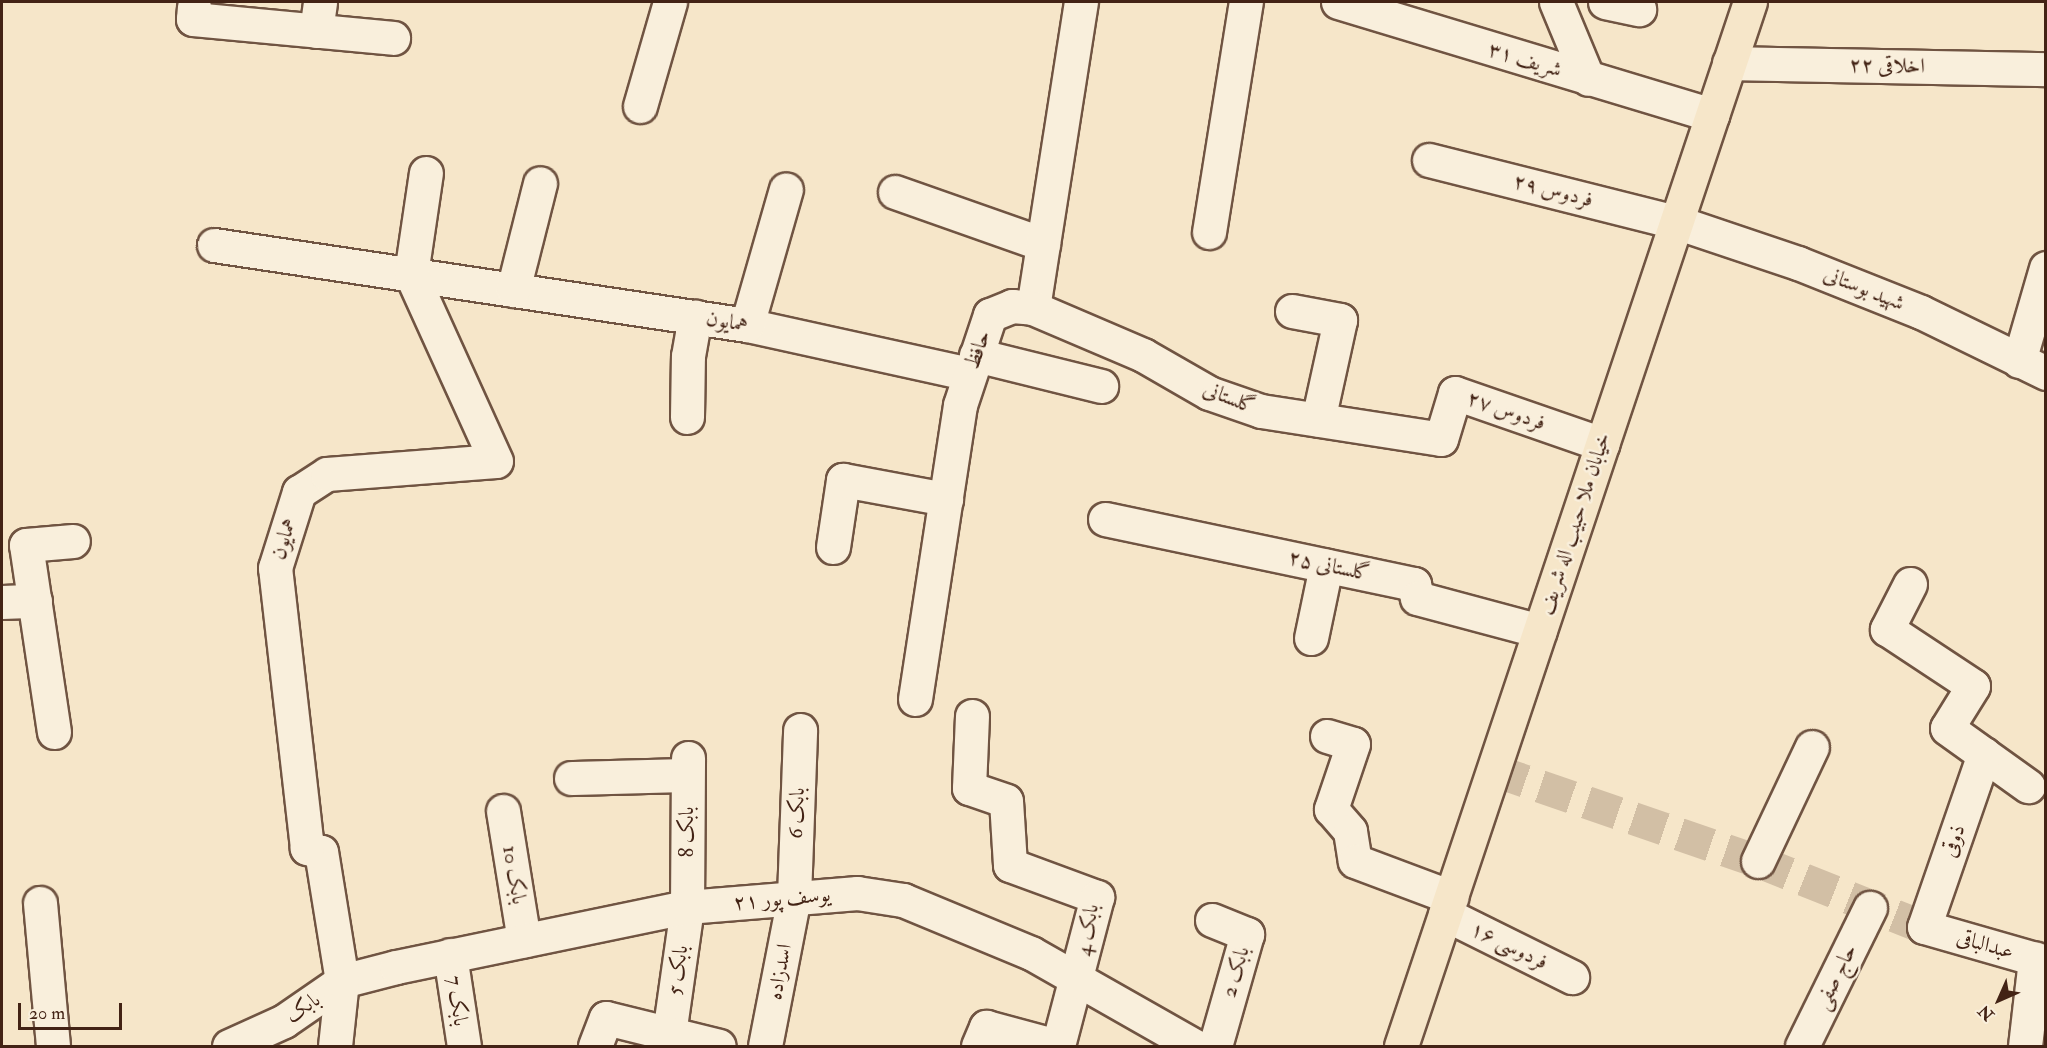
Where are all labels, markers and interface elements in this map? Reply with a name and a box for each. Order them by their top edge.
street label: شریف ۳۱ [1485,37,1565,83]
street label: اخلاقی ۲۲ [1849,53,1925,79]
street label: فردوس ۲۹ [1511,169,1595,213]
street label: شهید بوستانی [1820,261,1908,317]
street label: همایون [704,306,750,338]
street label: حافظ [960,327,996,373]
street label: گلستانی [1199,376,1259,420]
street label: فردوس ۲۷ [1464,386,1548,436]
street label: خیابان ملا حبیب اله شریف [1534,430,1616,618]
street label: همایون [266,515,302,563]
street label: گلستانی ۲۵ [1286,545,1372,587]
street label: بابک 6 [784,787,810,839]
street label: بابک 8 [674,807,700,857]
street label: ذوقی [1937,821,1971,861]
street label: بابک 10 [496,844,532,906]
street label: یوسف پور ۲۱ [732,882,832,916]
street label: بابک 4 [1071,902,1105,958]
street label: فردوسی ۱۶ [1466,917,1552,975]
street label: عبدالباقی [1954,925,2016,965]
street label: حاج صفی [1809,940,1863,1014]
street label: اسدزاده [762,942,798,1002]
street label: بابک 5 [662,943,694,997]
street label: بابک 2 [1217,944,1255,1000]
north arrow [1969,970,2029,1030]
street label: بابک 7 [441,974,473,1028]
street label: بابک [281,987,325,1029]
scale bar [21,991,124,1029]
text: N [1974,1001,1998,1025]
text: 20 m [29,1002,65,1025]

